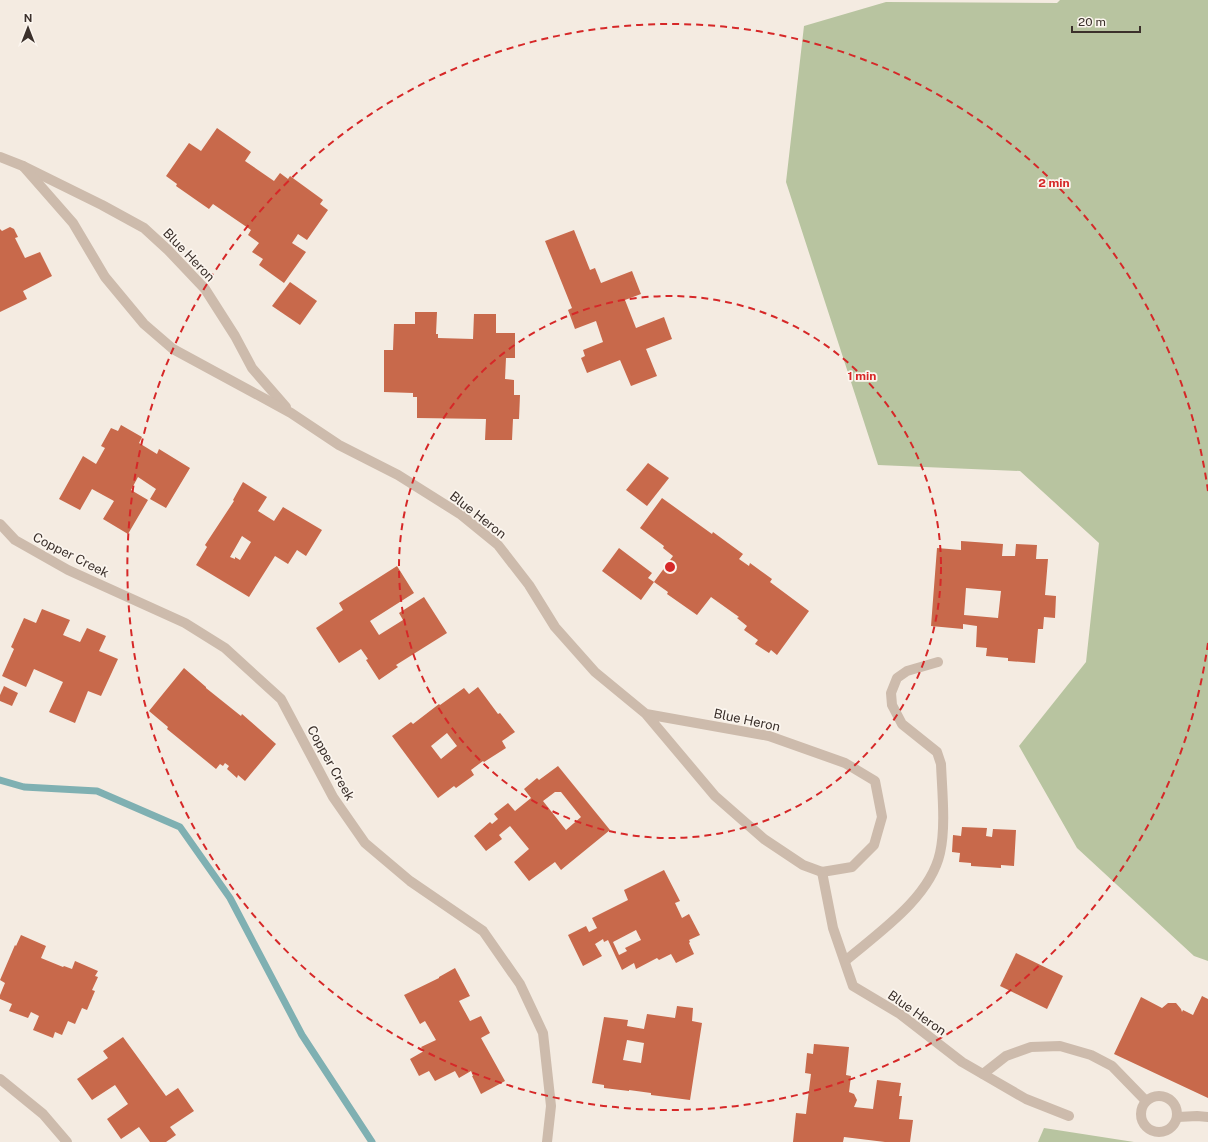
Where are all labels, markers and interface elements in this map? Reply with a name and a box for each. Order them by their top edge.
north arrow [8,8,48,48]
scale bar [1072,8,1140,34]
text: N [24,12,32,24]
text: 20 m [1078,15,1106,29]
text: 2 min [1038,176,1070,190]
street label: Blue Heron [160,226,218,284]
text: 1 min [848,369,876,383]
street label: Blue Heron [447,488,509,542]
street label: Copper Creek [30,529,112,581]
centre of rings [663,560,677,574]
street label: Blue Heron [712,706,782,734]
street label: Copper Creek [304,723,358,803]
street label: Blue Heron [885,987,949,1039]

